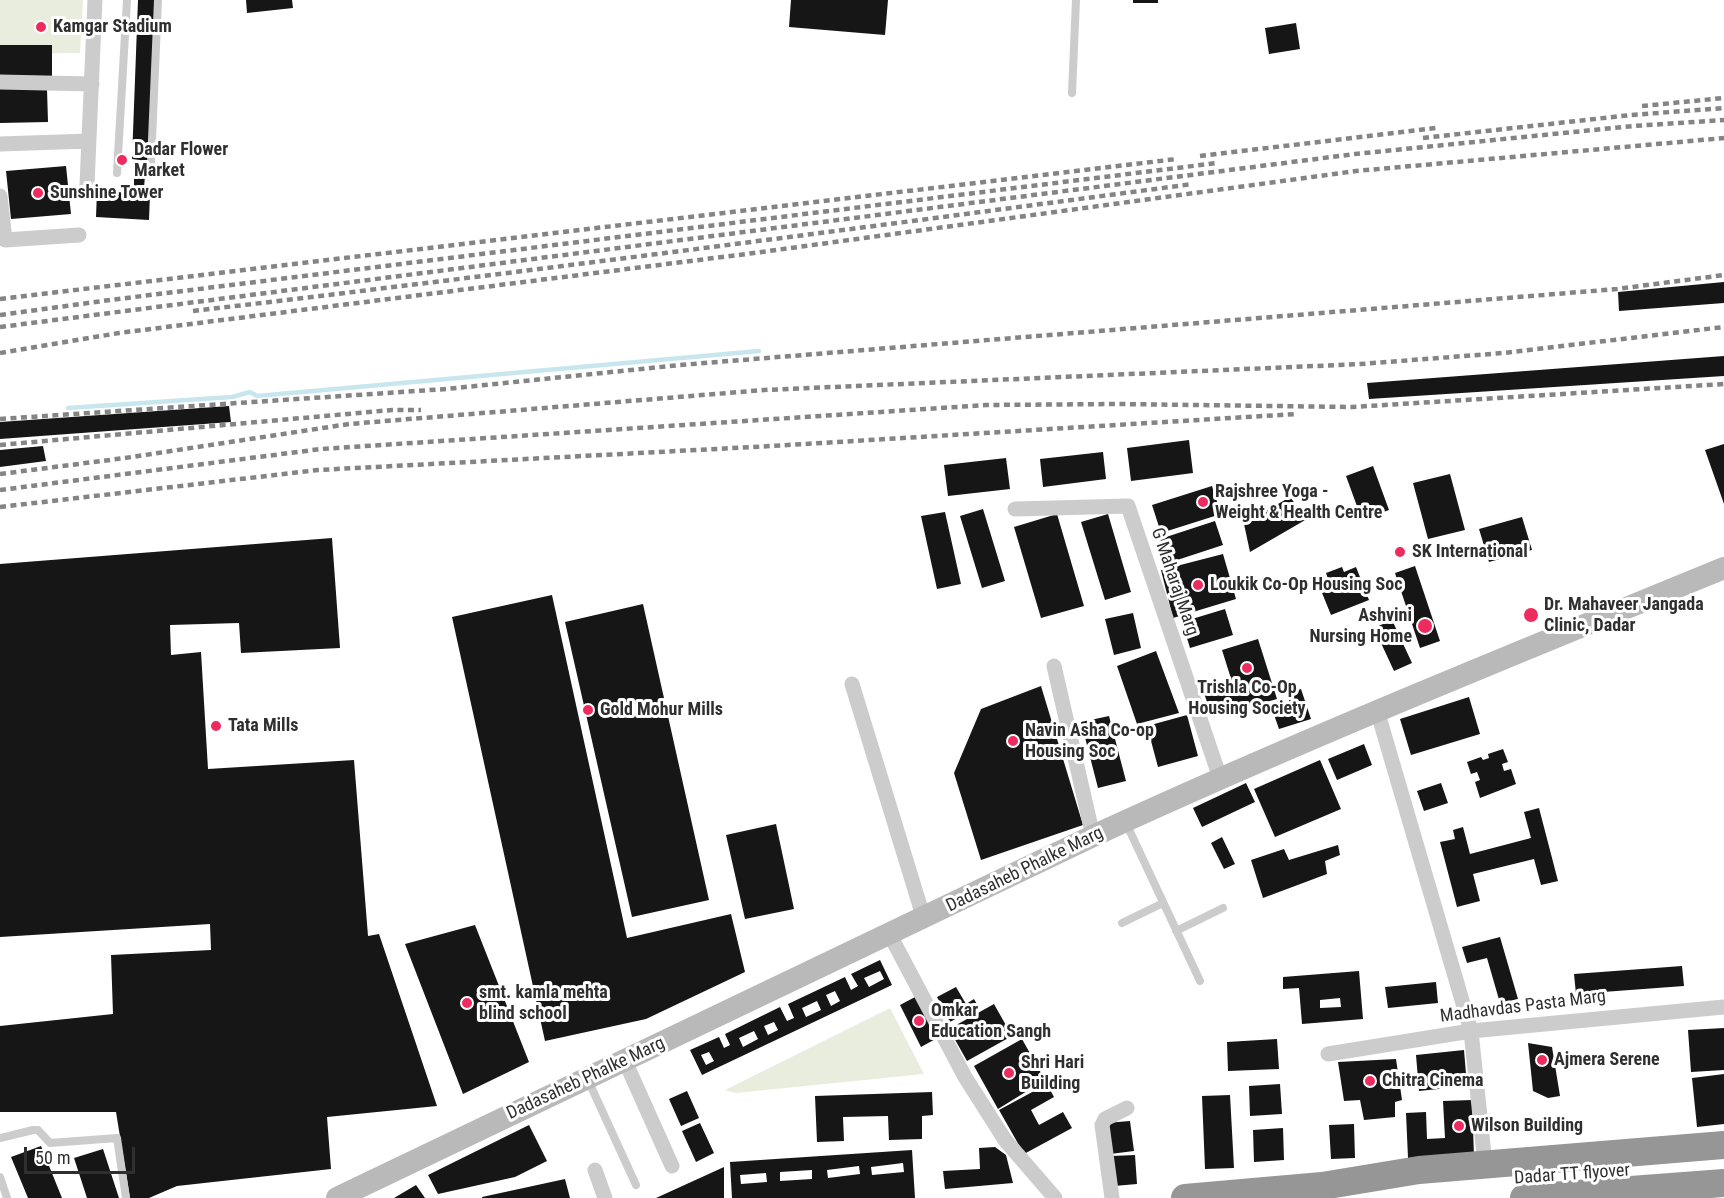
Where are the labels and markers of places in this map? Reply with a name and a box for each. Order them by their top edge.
place label: Kamgar Stadium [53,16,172,38]
marker: Kamgar Stadium [34,20,48,34]
place label: Dadar Flower Market [134,139,228,182]
marker: Dadar Flower Market [115,153,129,167]
place label: Sunshine Tower [50,182,164,204]
marker: Sunshine Tower [31,186,45,200]
place label: Rajshree Yoga - Weight & Health Centre [1215,481,1382,524]
marker: Rajshree Yoga - Weight & Health Centre [1196,495,1210,509]
place label: SK International [1412,541,1528,563]
marker: SK International [1393,545,1407,559]
place label: Loukik Co-Op Housing Soc [1210,574,1403,596]
marker: Loukik Co-Op Housing Soc [1191,578,1205,592]
place label: Dr. Mahaveer Jangada Clinic, Dadar [1544,594,1704,636]
place label: Ashvini Nursing Home [1309,605,1412,648]
marker: Dr. Mahaveer Jangada Clinic, Dadar [1522,606,1540,624]
marker: Ashvini Nursing Home [1416,617,1434,635]
marker: Trishla Co-Op Housing Society [1240,661,1254,675]
place label: Trishla Co-Op Housing Society [1188,677,1306,720]
place label: Gold Mohur Mills [600,699,723,721]
marker: Gold Mohur Mills [581,703,595,717]
place label: Tata Mills [228,715,298,737]
marker: Tata Mills [209,719,223,733]
place label: Navin Asha Co-op Housing Soc [1025,720,1154,762]
marker: Navin Asha Co-op Housing Soc [1006,734,1020,748]
place label: smt. kamla mehta blind school [479,982,608,1024]
marker: smt. kamla mehta blind school [460,996,474,1010]
place label: Omkar Education Sangh [931,1000,1051,1042]
marker: Omkar Education Sangh [912,1014,926,1028]
place label: Ajmera Serene [1554,1049,1660,1071]
place label: Shri Hari Building [1021,1052,1084,1094]
marker: Ajmera Serene [1535,1053,1549,1067]
marker: Shri Hari Building [1002,1066,1016,1080]
place label: Chitra Cinema [1382,1070,1484,1092]
marker: Chitra Cinema [1363,1074,1377,1088]
place label: Wilson Building [1471,1115,1583,1137]
marker: Wilson Building [1452,1119,1466,1133]

